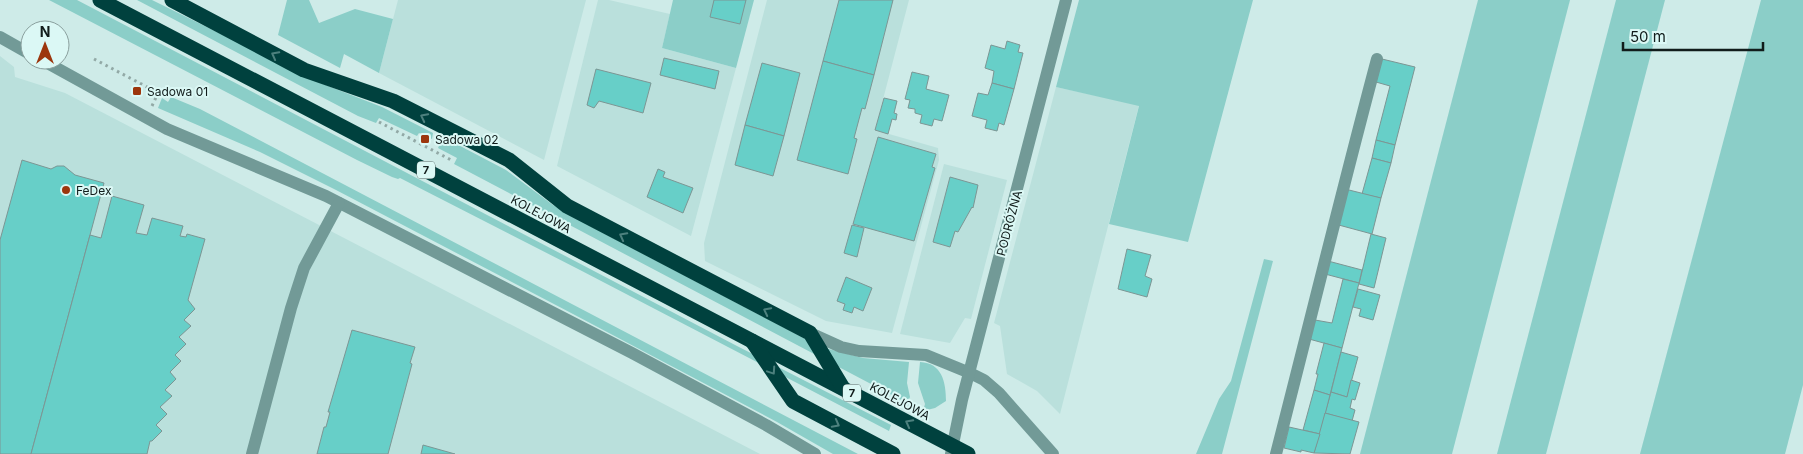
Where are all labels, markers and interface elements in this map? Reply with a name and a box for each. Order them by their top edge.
north arrow [20,20,70,70]
scale bar [1623,20,1763,52]
text: N [40,23,50,40]
text: 50 m [1630,27,1666,46]
one-way arrow [271,51,280,61]
place label: Sadowa 01 [147,84,208,99]
marker: Sadowa 01 [131,85,143,97]
one-way arrow [420,113,429,123]
place label: Sadowa 02 [435,132,499,147]
marker: Sadowa 02 [419,133,431,145]
road number: 7 [417,162,435,178]
place label: FeDex [76,183,112,198]
marker: FeDex [60,184,72,196]
street label: PODRÓŻNA [993,189,1025,257]
street label: KOLEJOWA [508,192,574,236]
one-way arrow [619,232,628,242]
one-way arrow [763,307,772,317]
one-way arrow [766,365,775,374]
street label: KOLEJOWA [867,379,933,423]
road number: 7 [843,384,861,402]
one-way arrow [831,418,840,428]
one-way arrow [906,419,915,429]

